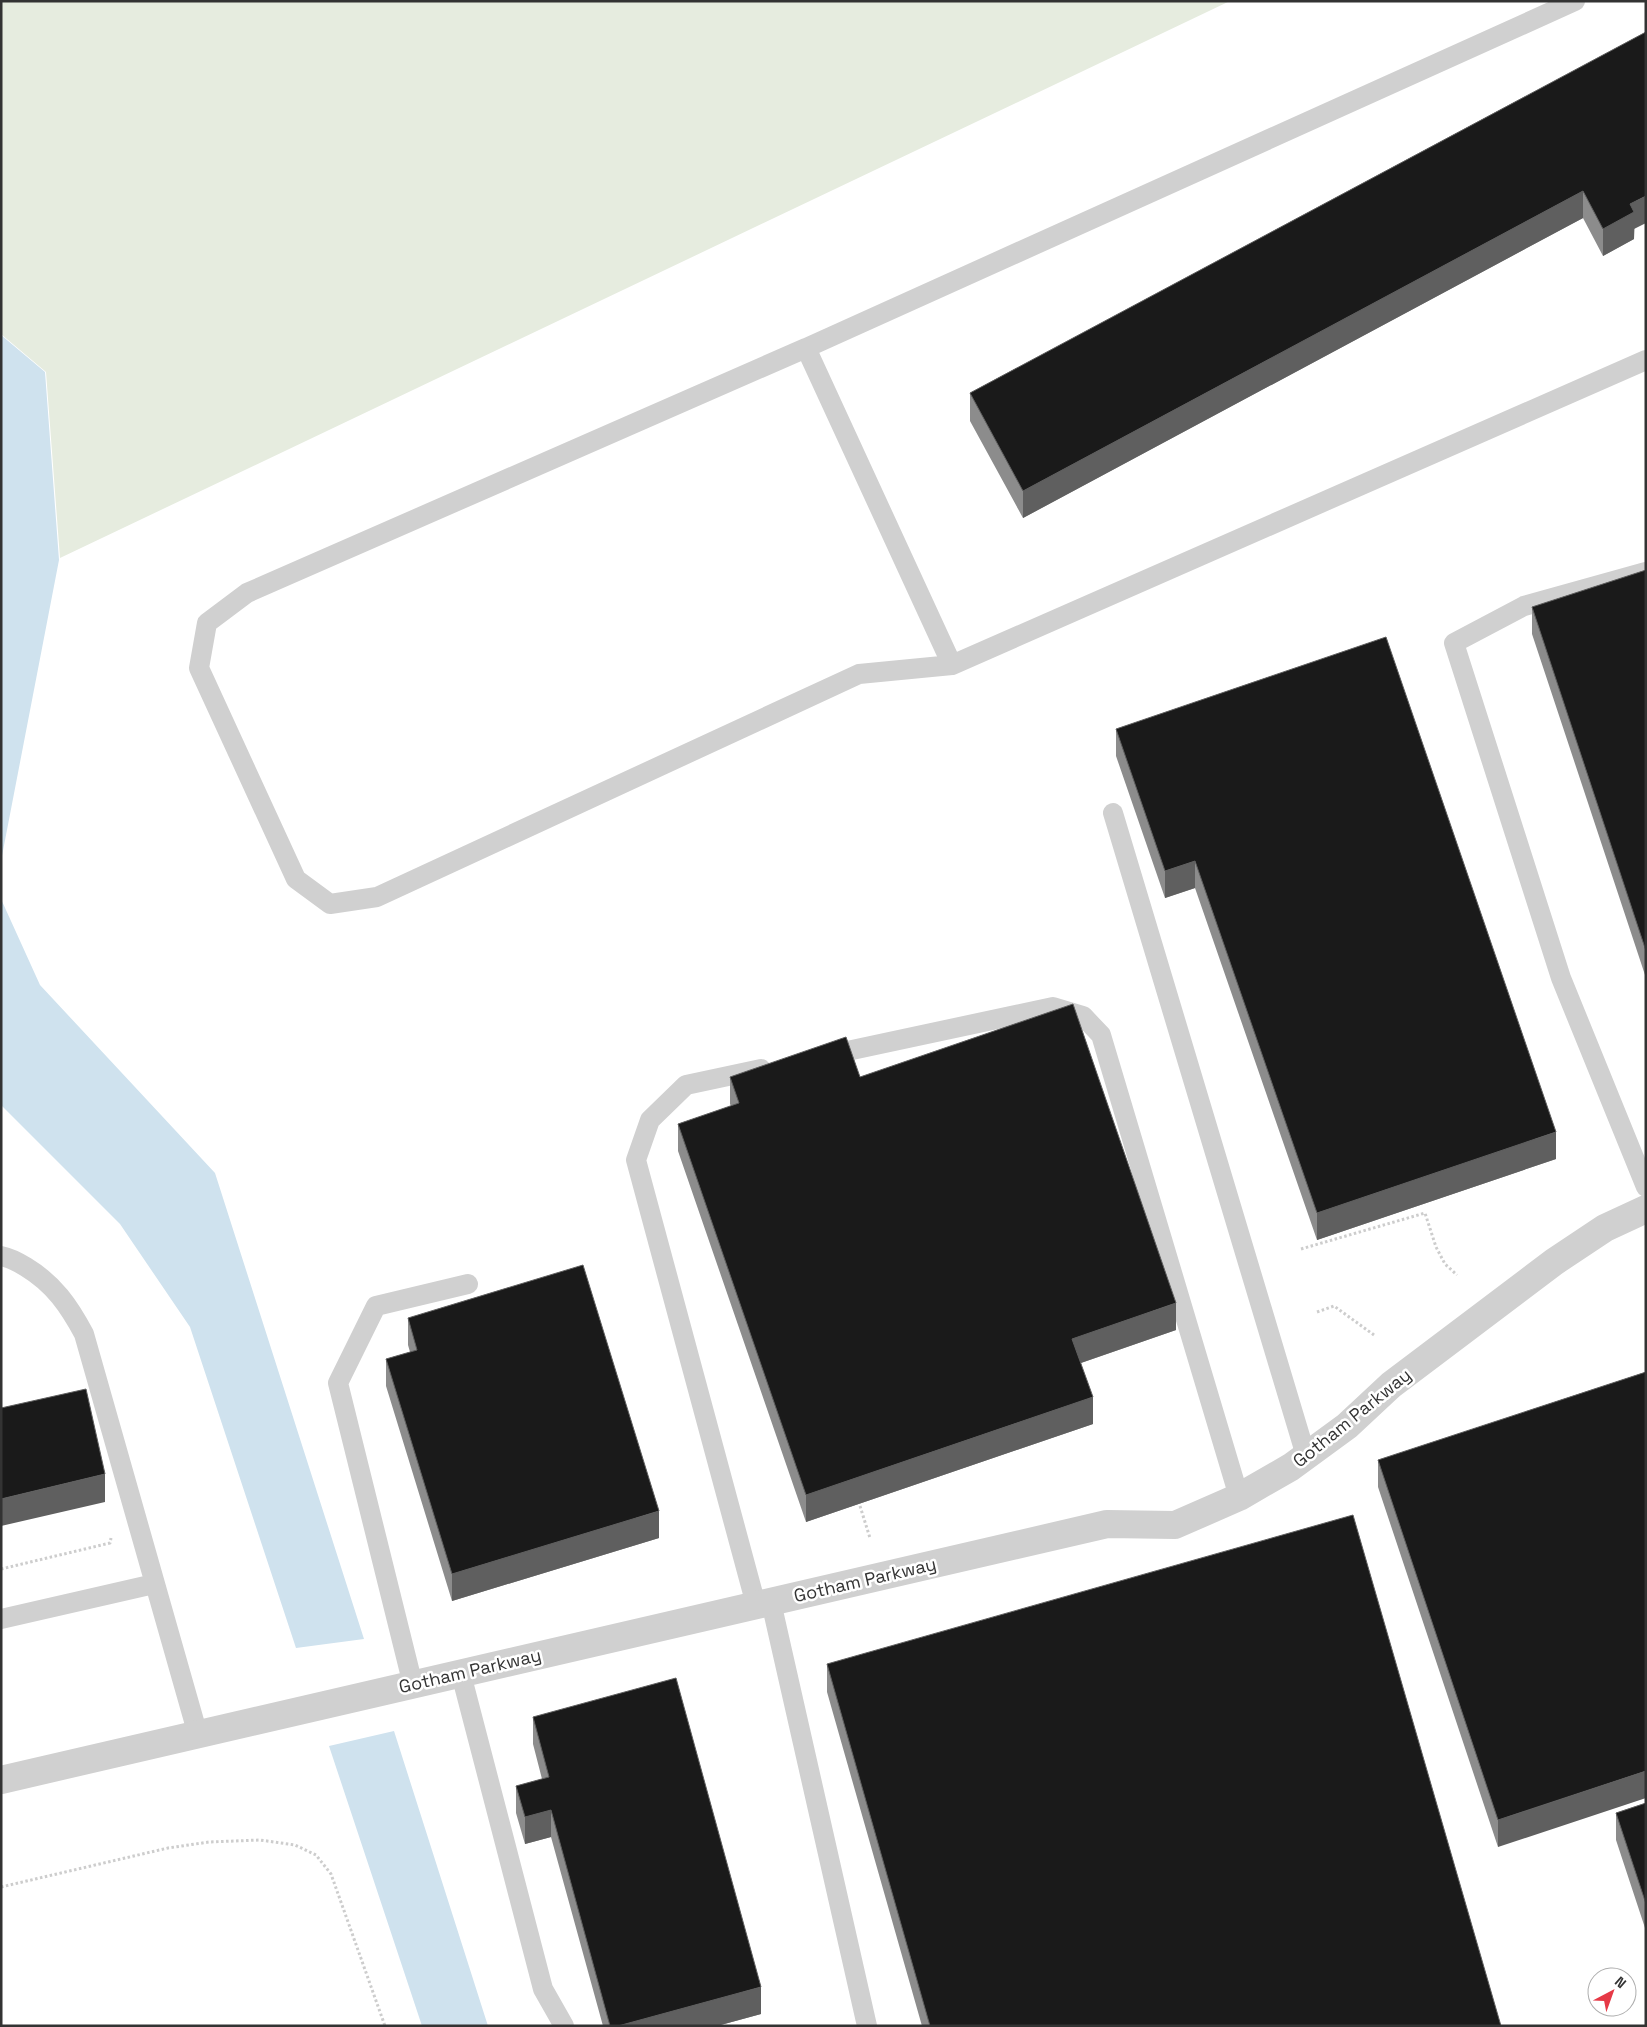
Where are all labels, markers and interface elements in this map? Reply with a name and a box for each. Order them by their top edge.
street label: Gotham Parkway [1288,1363,1415,1472]
street label: Gotham Parkway [792,1552,938,1607]
street label: Gotham Parkway [397,1643,543,1698]
north arrow [1587,1967,1637,2017]
text: N [1611,1972,1630,1992]

